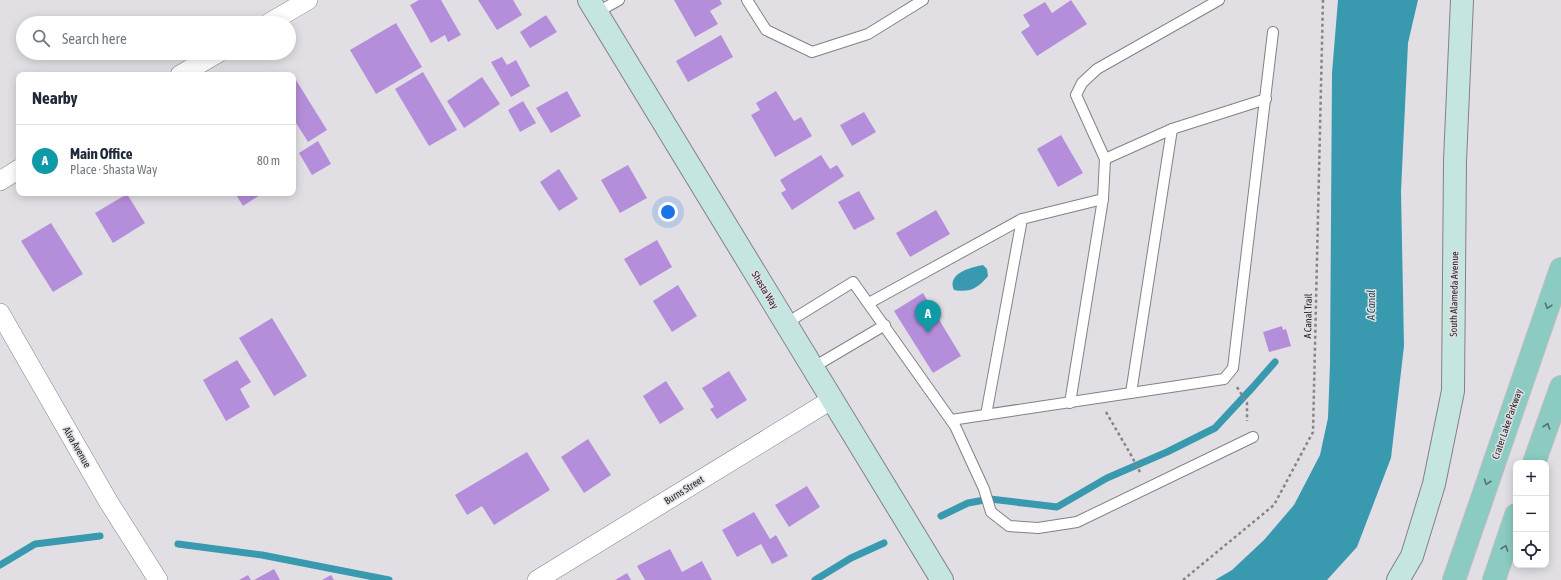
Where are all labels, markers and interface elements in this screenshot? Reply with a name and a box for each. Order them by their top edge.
search box [16,16,296,60]
icon: search [30,27,52,49]
text: Search here [62,30,127,47]
text: Nearby [32,88,78,108]
text: Main Office [70,145,133,162]
text: A [42,153,48,168]
text: 80 m [257,153,280,168]
text: Place · Shasta Way [70,162,157,177]
your location [658,202,678,222]
street label: South Alameda Avenue [1448,251,1460,337]
street label: Shasta Way [750,269,780,311]
water label: A Canal [1365,290,1377,321]
street label: A Canal Trail [1302,293,1314,339]
pin: A [915,300,941,333]
one-way arrow [1545,302,1553,309]
street label: Crater Lake Parkway [1490,387,1524,461]
one-way arrow [1543,423,1551,430]
street label: Alva Avenue [61,425,93,470]
map controls [1513,460,1549,568]
button: + [1513,460,1549,496]
street label: Burns Street [662,474,706,506]
one-way arrow [1484,478,1492,485]
button: − [1513,496,1549,532]
button: locate [1513,532,1549,568]
one-way arrow [1500,544,1509,551]

